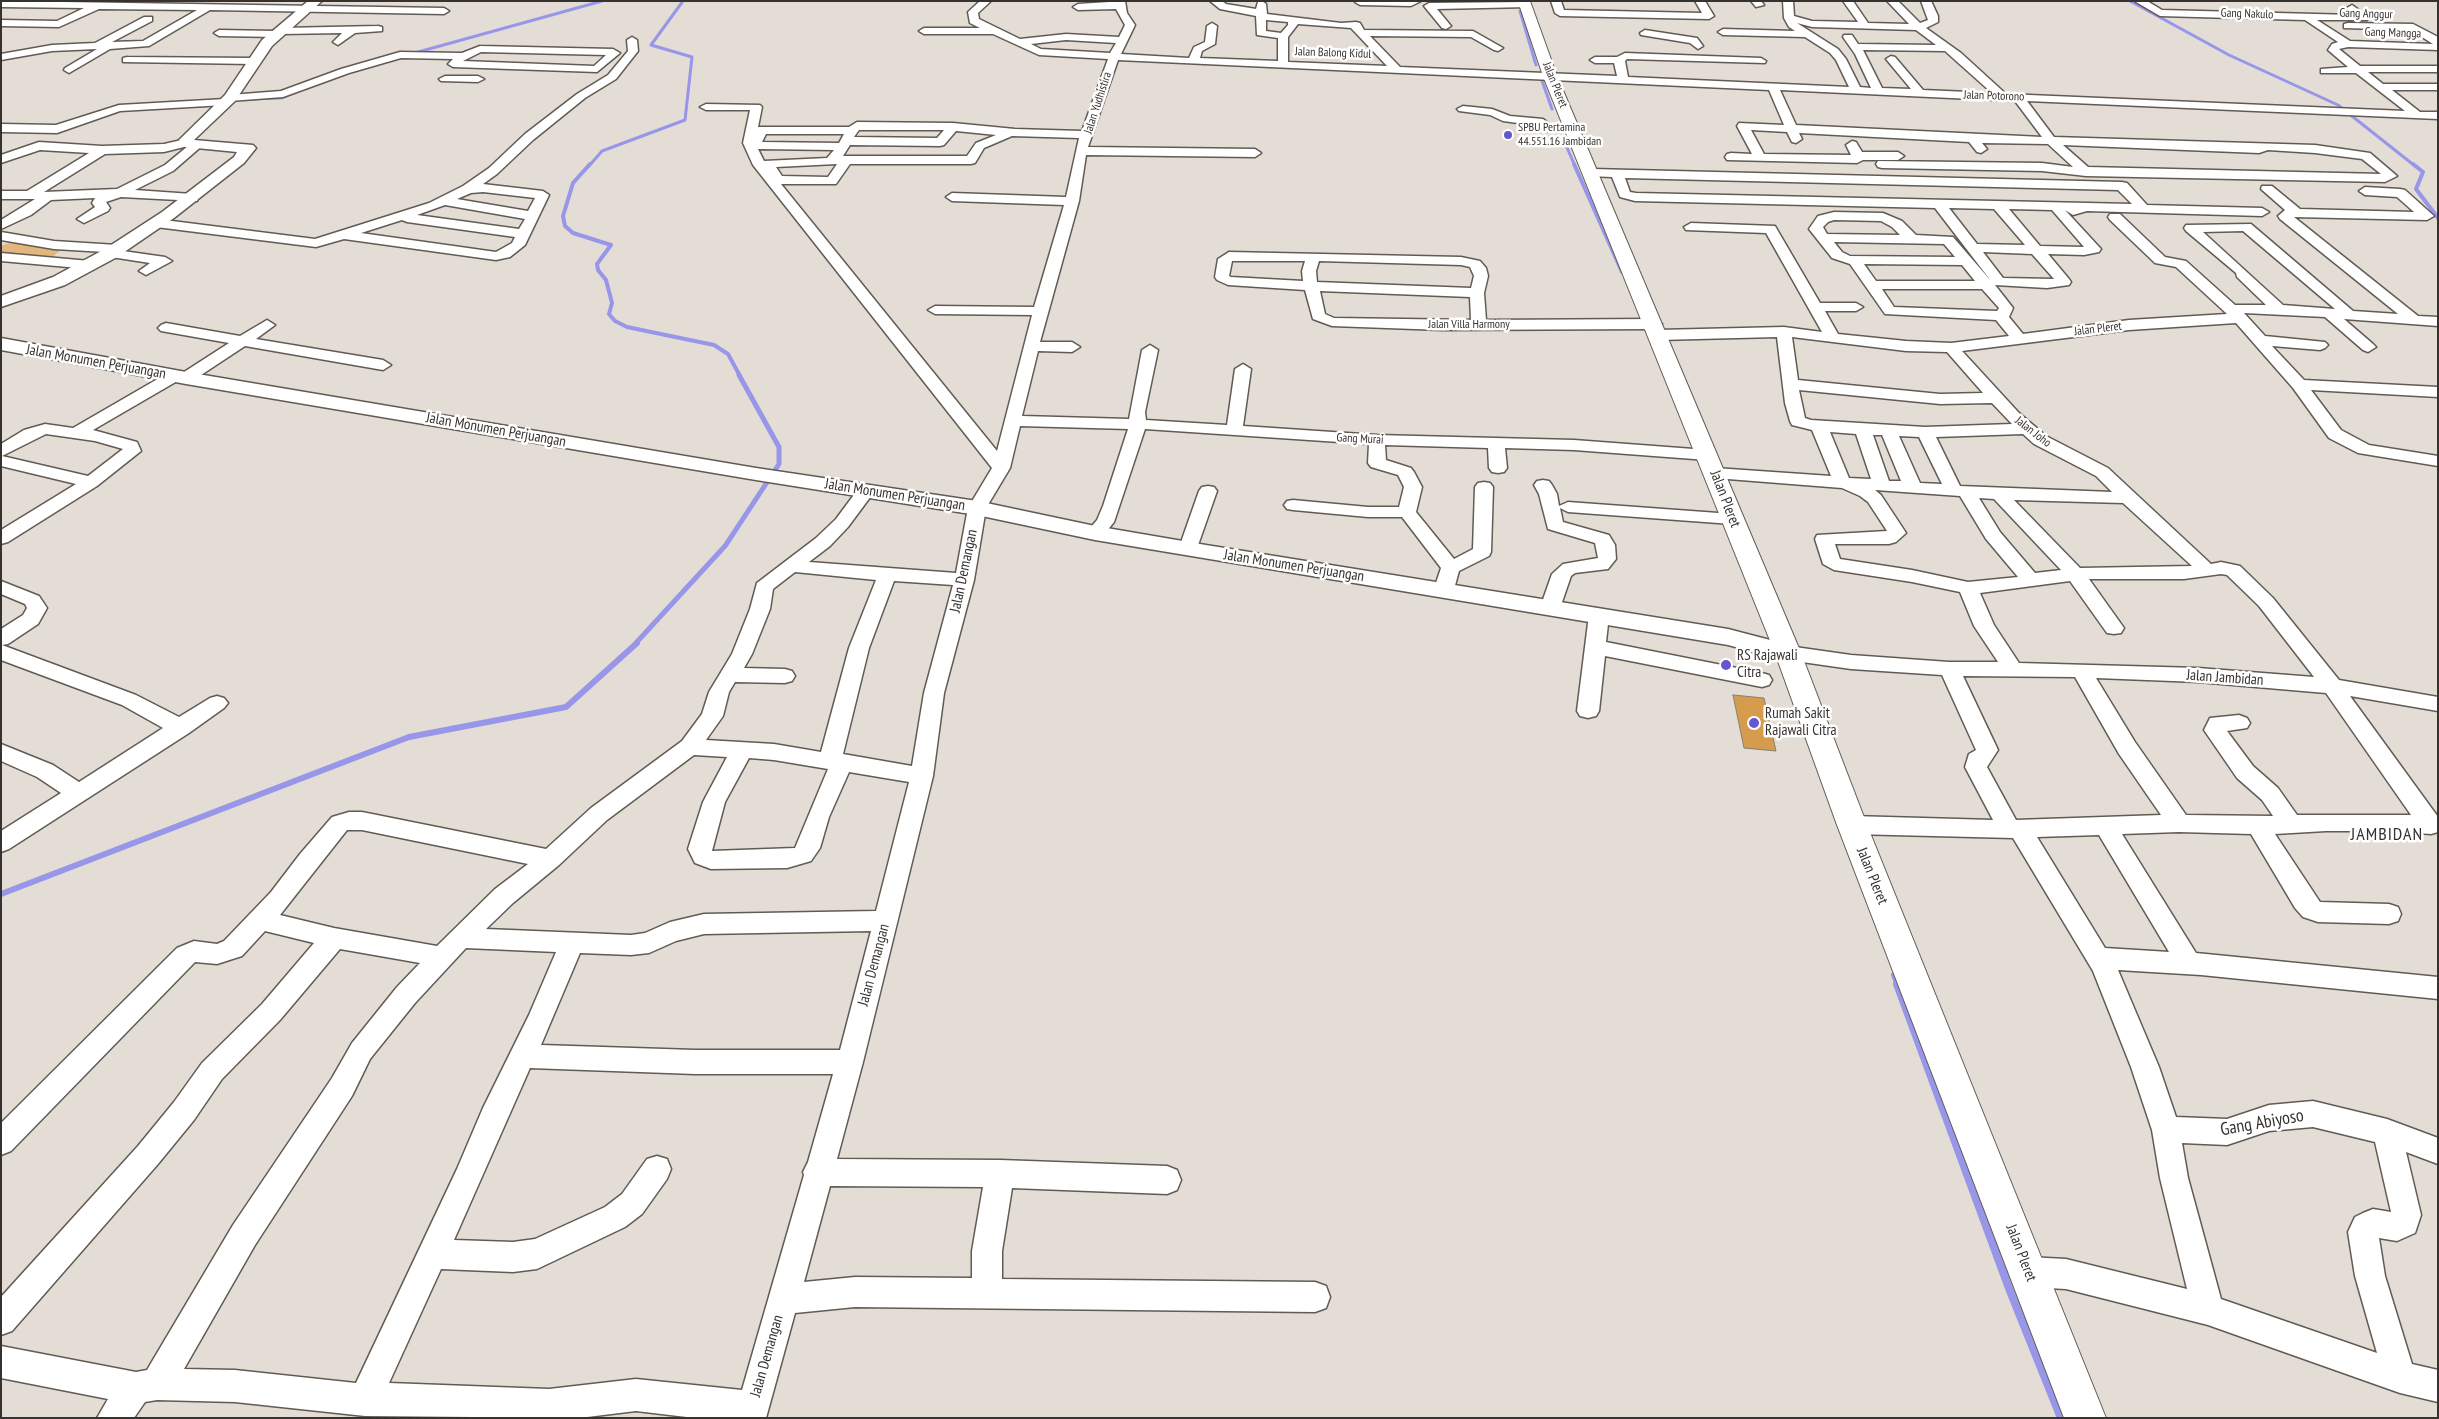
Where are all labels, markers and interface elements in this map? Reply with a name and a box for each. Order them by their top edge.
street label: Gang Nakulo [2220,6,2274,22]
street label: Gang Anggur [2339,6,2393,22]
street label: Gang Mangga [2364,25,2422,41]
street label: Jalan Balong Kidul [1295,44,1371,62]
street label: Jalan Pleret [1539,60,1571,110]
street label: Jalan Yudhistira [1081,70,1115,136]
street label: Jalan Potorono [1963,88,2025,104]
place label: SPBU Pertamina 44.551.16 Jambidan [1518,121,1601,149]
marker: SPBU Pertamina 44.551.16 Jambidan [1502,129,1514,141]
street label: Jalan Villa Harmony [1428,318,1510,332]
street label: Jalan Pleret [2073,319,2123,339]
street label: Jalan Monumen Perjuangan [25,341,167,383]
street label: Jalan Monumen Perjuangan [425,409,567,451]
street label: Jalan Joho [2012,414,2054,450]
street label: Gang Murai [1336,431,1384,447]
street label: Jalan Pleret [1706,468,1744,530]
street label: Jalan Monumen Perjuangan [824,475,966,515]
street label: Jalan Demangan [946,528,982,614]
street label: Jalan Monumen Perjuangan [1223,546,1365,586]
place label: RS Rajawali Citra [1737,647,1798,682]
marker: RS Rajawali Citra [1719,658,1733,672]
street label: Jalan Jambidan [2186,666,2264,690]
place label: Rumah Sakit Rajawali Citra [1765,705,1837,740]
marker: Rumah Sakit Rajawali Citra [1747,716,1761,730]
district label: JAMBIDAN [2350,824,2424,846]
street label: Jalan Pleret [1852,845,1892,907]
street label: Jalan Demangan [854,922,894,1008]
street label: Gang Abiyoso [2219,1105,2305,1141]
street label: Jalan Pleret [2002,1222,2040,1284]
street label: Jalan Demangan [747,1313,787,1399]

